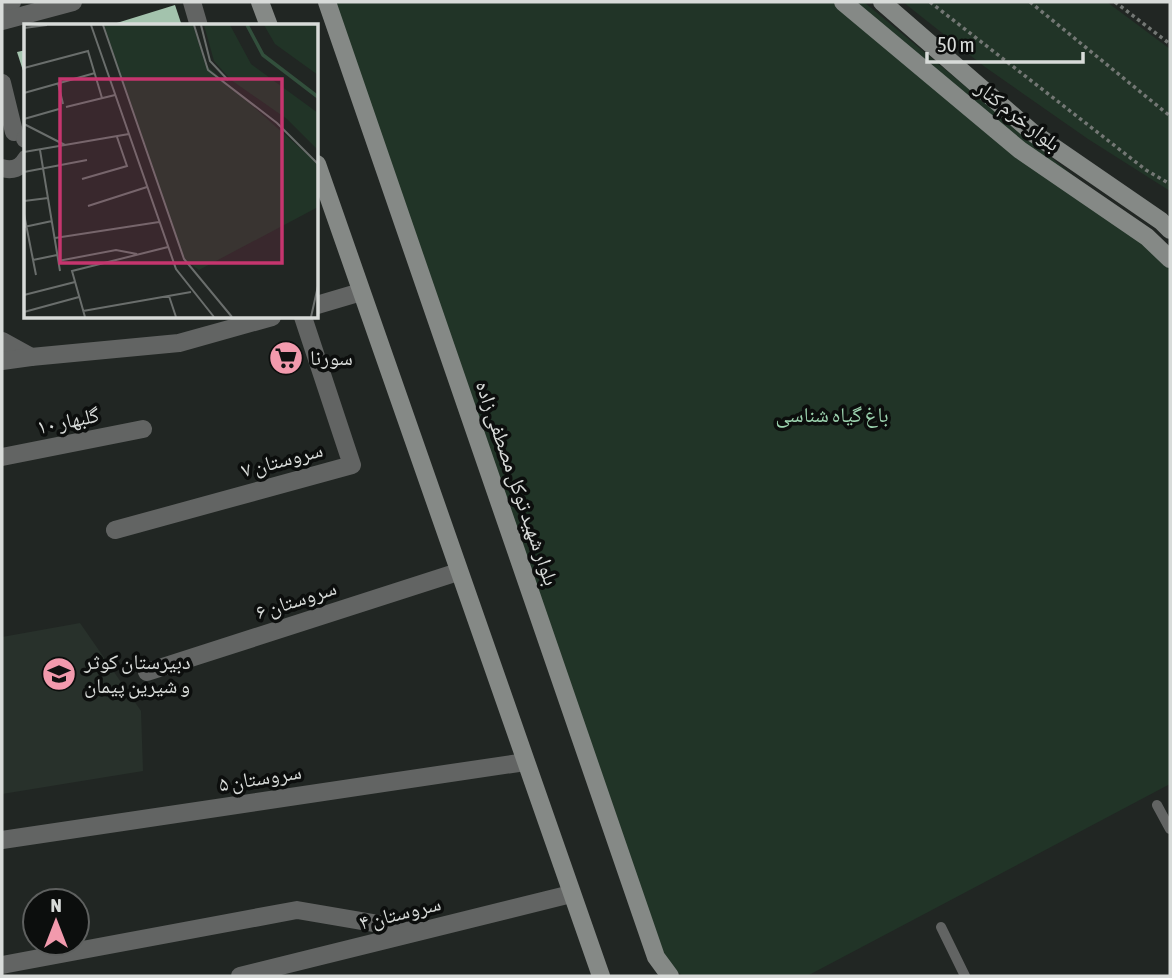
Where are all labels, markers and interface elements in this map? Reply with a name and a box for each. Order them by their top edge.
scale bar [927,21,1083,65]
inset map [24,24,318,318]
text: 50 m [937,32,975,56]
street label: بلوار خرم کنار [969,74,1065,158]
supermarket icon: سورنا [267,339,305,377]
place label: سورنا [310,345,353,369]
street label: بلوار شهید توکل مصطفی زاده [470,377,564,589]
street label: گلبهار ۱۰ [34,402,102,439]
park label: باغ گیاه شناسی [775,402,889,428]
street label: سروستان ۷ [238,437,325,482]
street label: سروستان ۶ [252,575,339,624]
place label: دبیرستان کوثر و شیرین پیمان [83,649,191,699]
school or university icon: دبیرستان کوثر و شیرین پیمان [40,655,78,693]
street label: سروستان ۵ [217,759,303,796]
north arrow [21,887,91,957]
street label: سروستان ۴ [356,890,443,935]
text: N [50,894,62,916]

